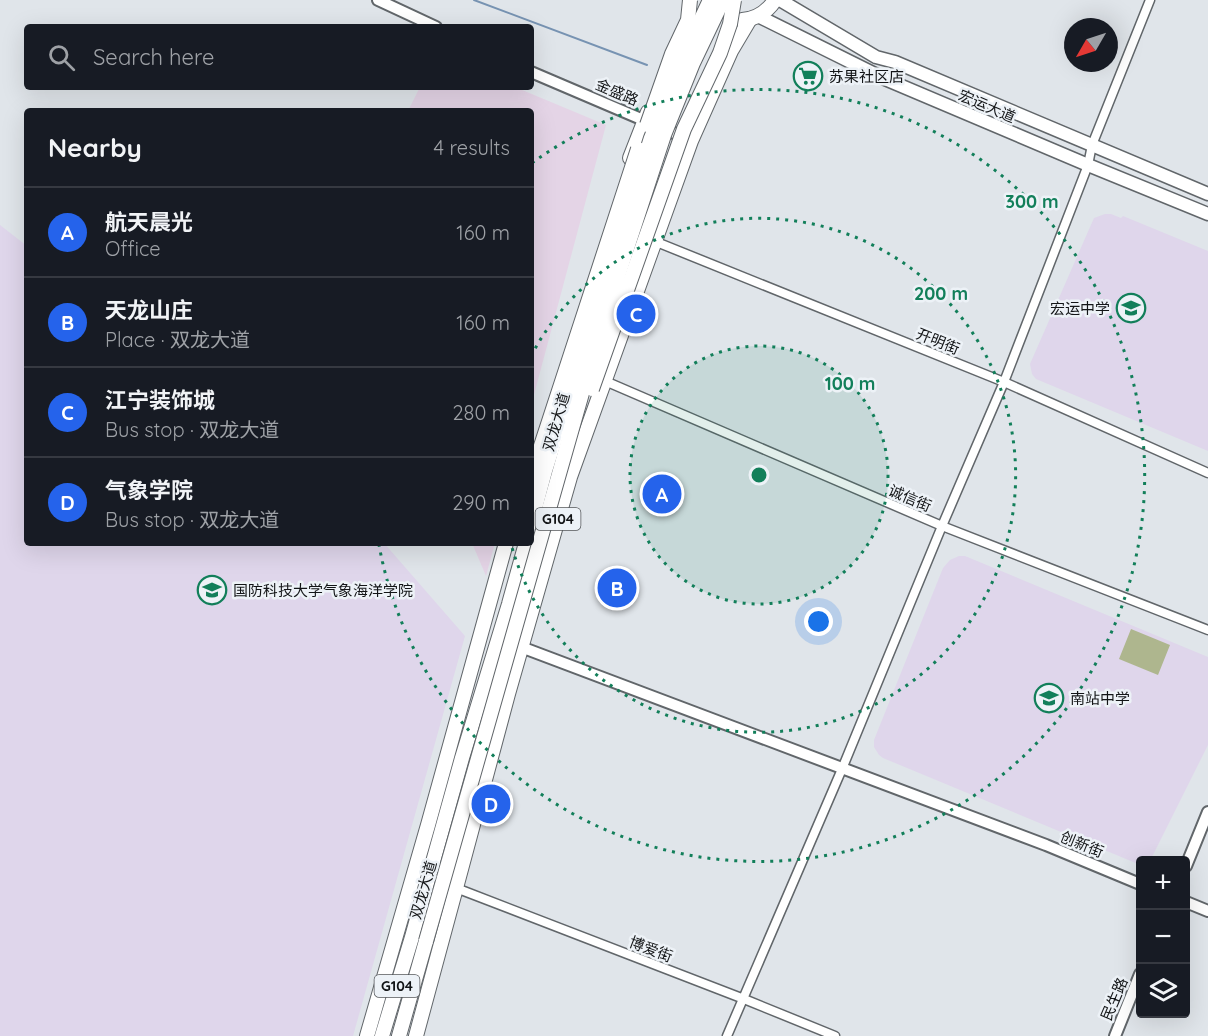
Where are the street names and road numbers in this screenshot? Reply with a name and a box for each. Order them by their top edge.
street label: 金盛路 [593,74,641,110]
street label: 宏运大道 [956,86,1018,126]
street label: 开明街 [914,324,962,358]
street label: 双龙大道 [539,391,573,453]
street label: 诚信街 [886,480,934,516]
road number: G104 [536,508,580,530]
street label: 创新街 [1058,827,1106,861]
street label: 双龙大道 [406,859,440,921]
street label: 博爱街 [627,932,675,966]
road number: G104 [374,975,420,997]
street label: 民生路 [1096,975,1132,1023]

